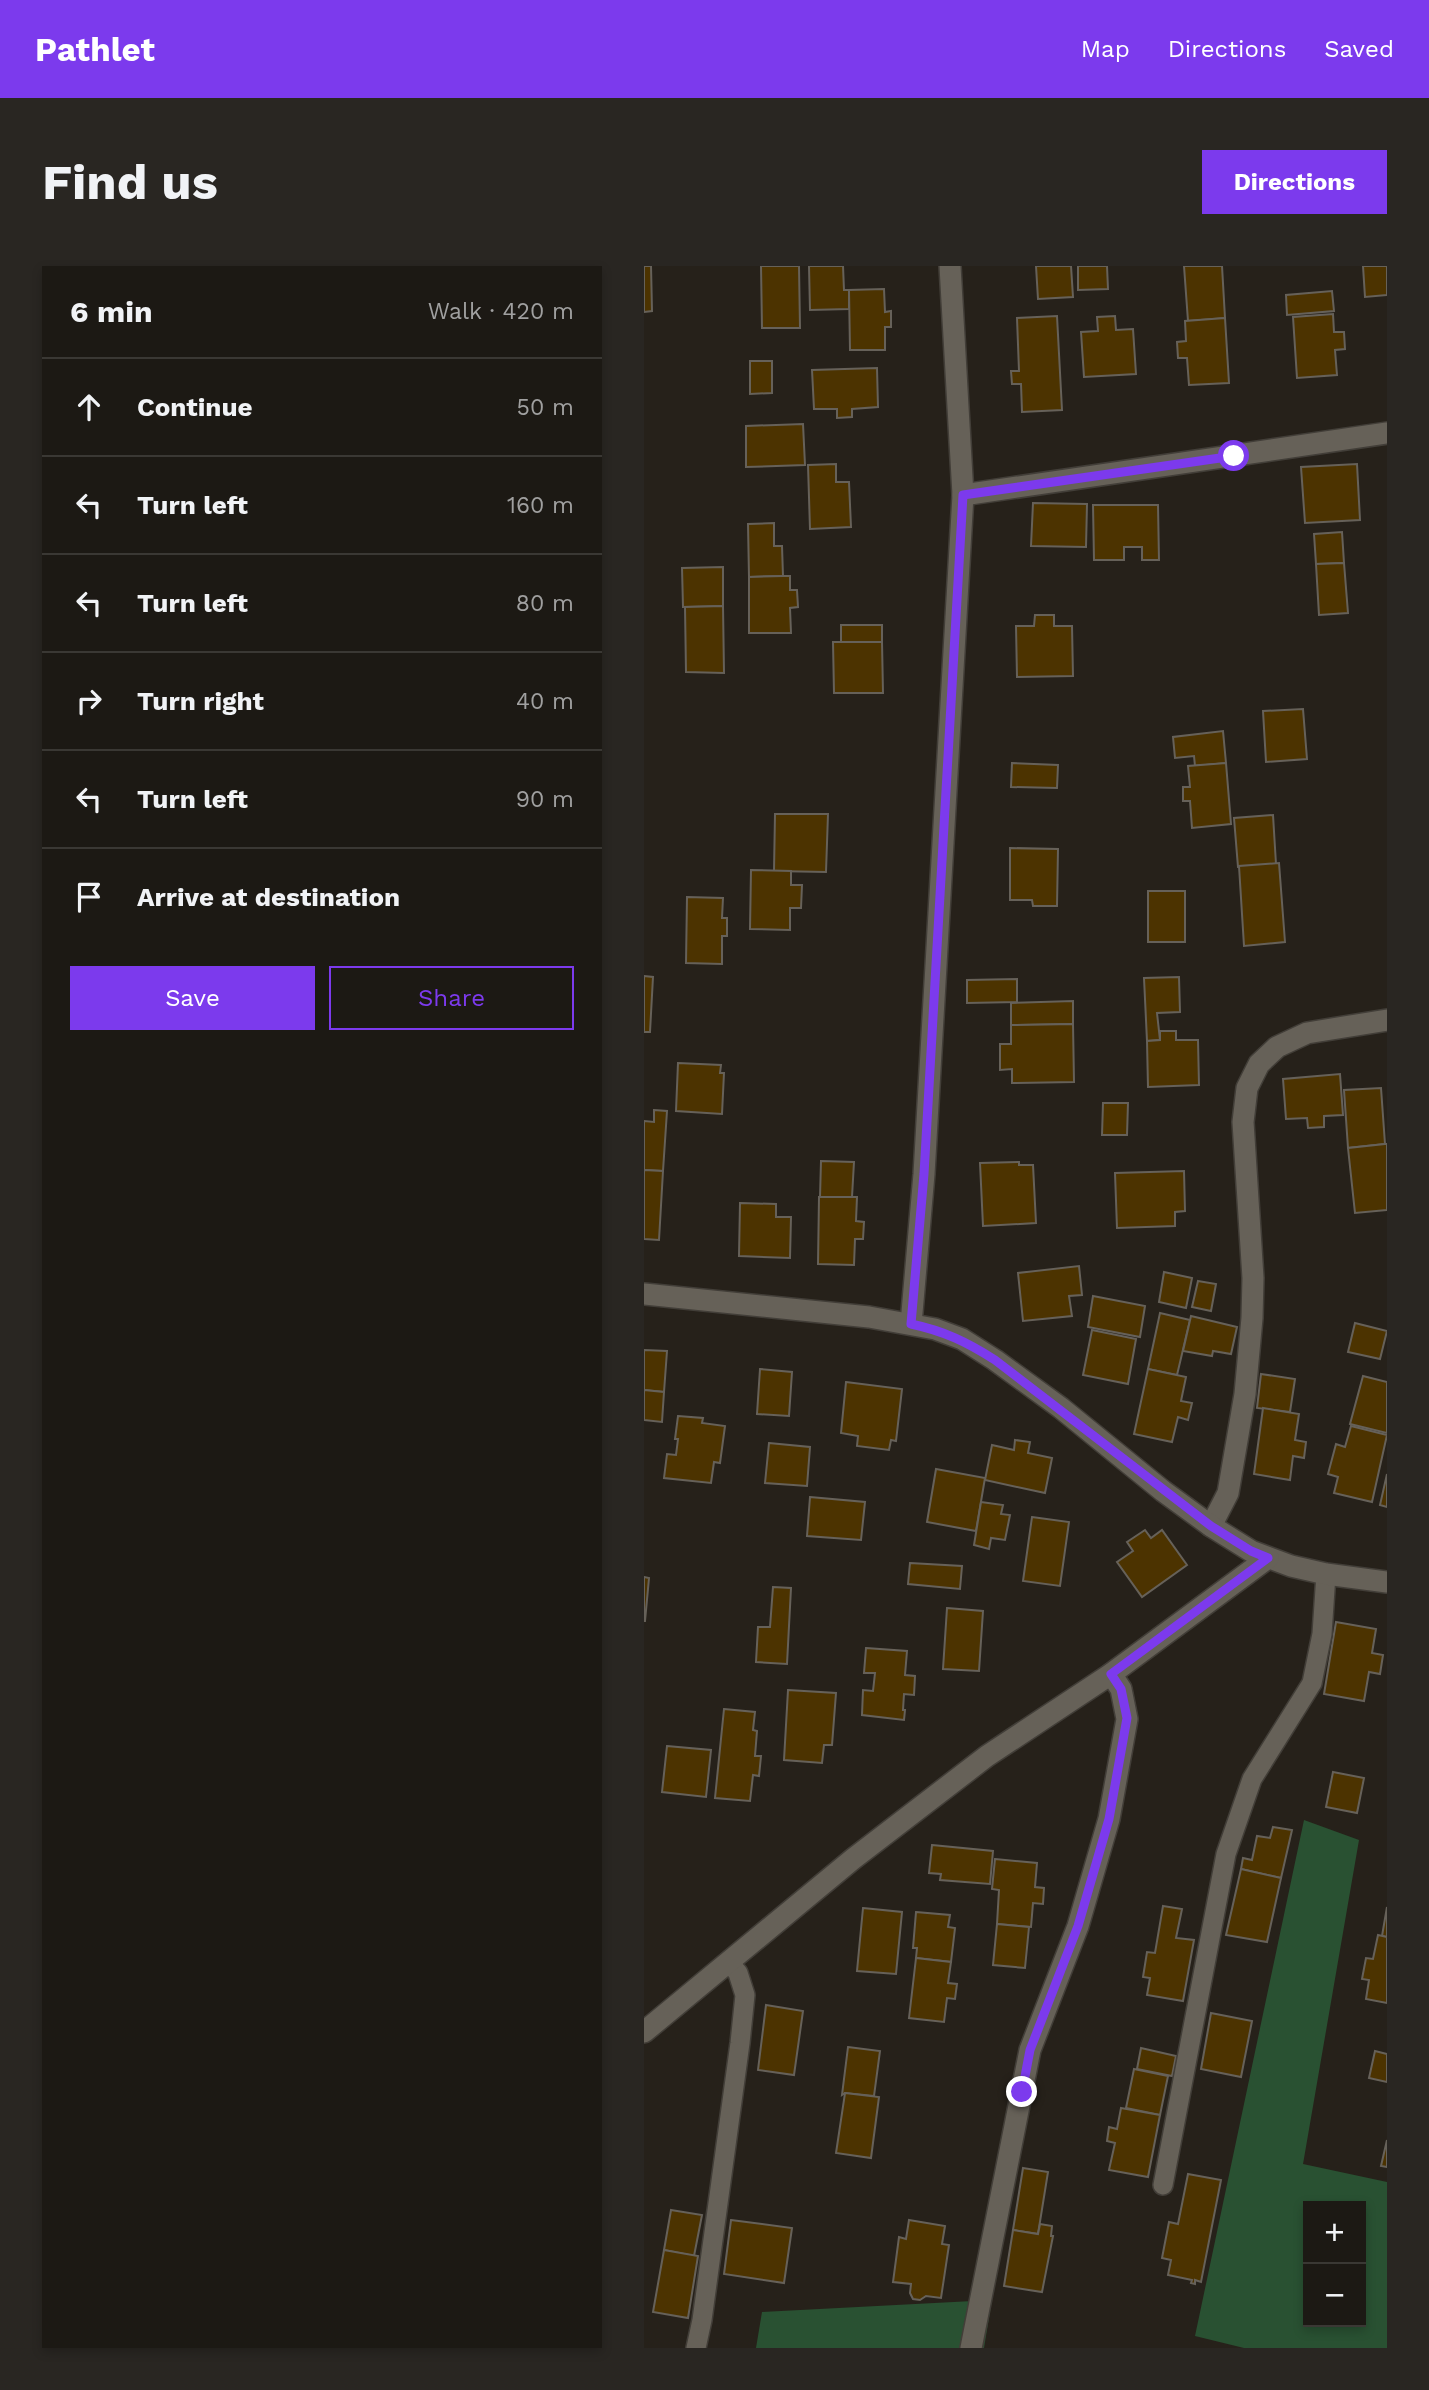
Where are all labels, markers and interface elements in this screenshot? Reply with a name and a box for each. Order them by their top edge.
text: Pathlet [35,30,155,69]
text: Map [1081,35,1130,63]
text: Directions [1168,35,1286,63]
text: Saved [1324,35,1394,63]
button: Directions [1202,150,1387,214]
text: Find us [42,153,218,211]
text: 6 min [70,294,153,329]
text: Walk · 420 m [428,298,574,325]
icon: ahead [70,388,108,426]
text: Continue [137,392,253,422]
text: 50 m [517,394,574,421]
route start [1218,440,1249,471]
icon: left [70,486,108,524]
text: Turn left [137,490,248,520]
text: 160 m [507,492,574,519]
icon: left [70,584,108,622]
text: Turn left [137,588,248,618]
text: 80 m [516,590,574,617]
icon: right [70,682,108,720]
text: Turn right [137,686,264,716]
text: 40 m [516,688,574,715]
icon: left [70,780,108,818]
text: Turn left [137,784,248,814]
text: 90 m [516,786,574,813]
icon: arrive [70,878,108,916]
text: Arrive at destination [137,882,400,912]
button: Save [70,966,315,1030]
button: Share [329,966,574,1030]
route end [1006,2076,1037,2107]
map controls [1303,2201,1366,2327]
button: + [1303,2201,1366,2264]
button: − [1303,2264,1366,2327]

